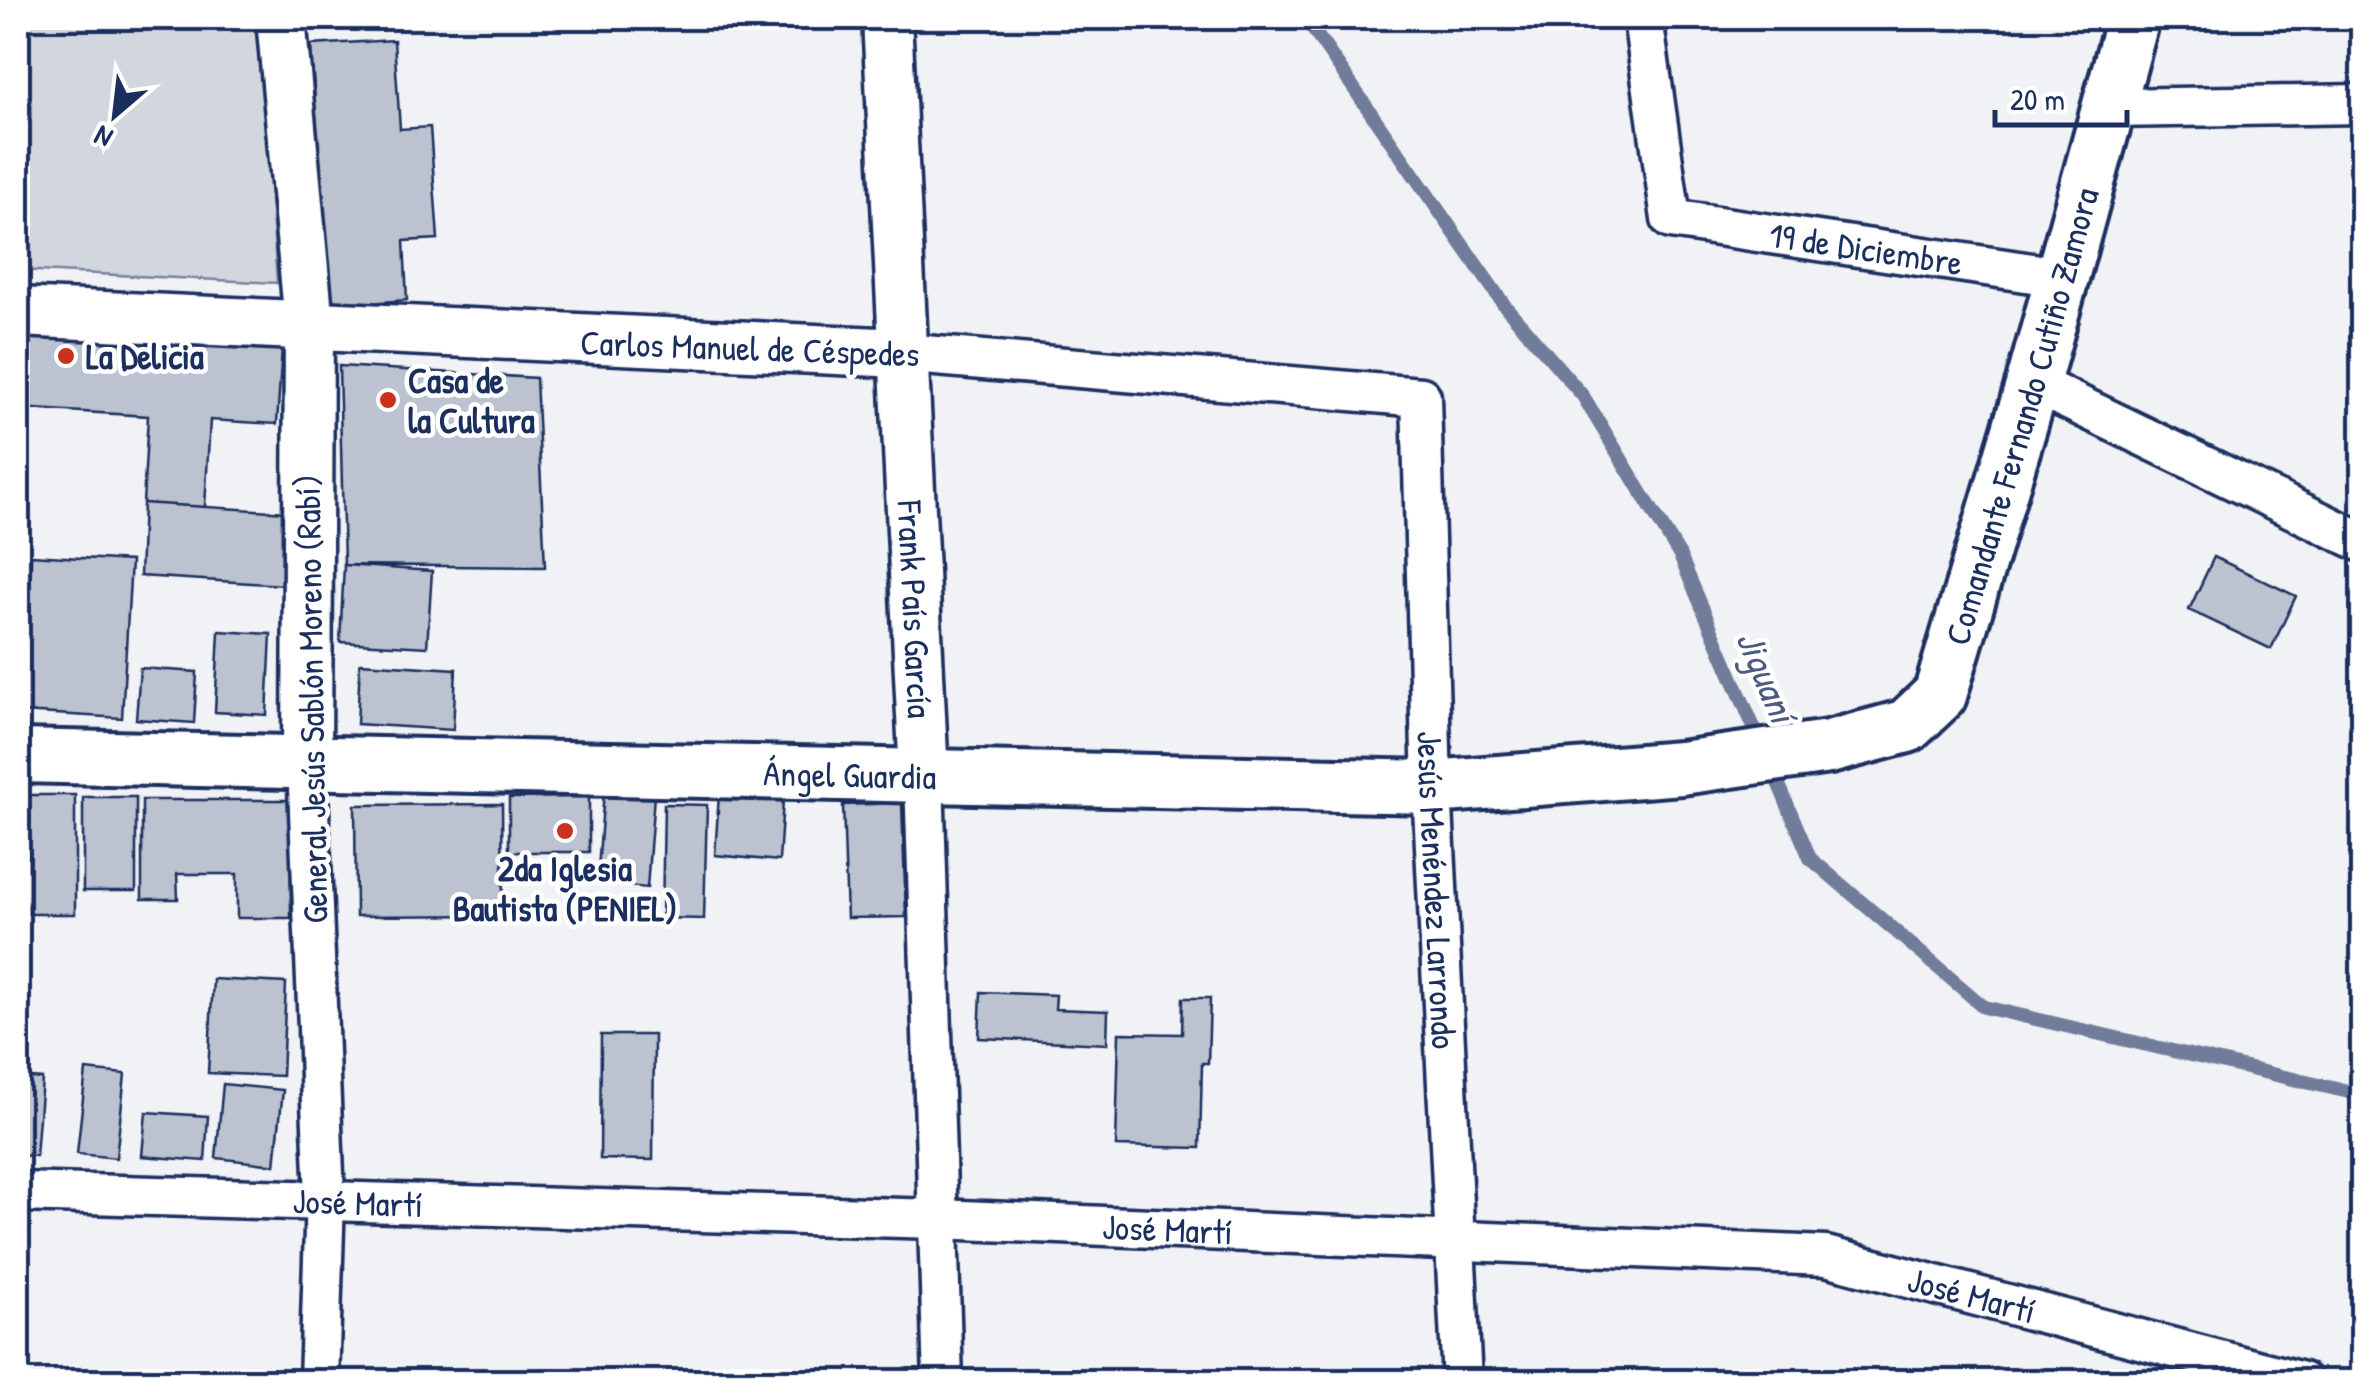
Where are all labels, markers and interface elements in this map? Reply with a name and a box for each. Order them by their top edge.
north arrow [65,65,165,165]
scale bar [1995,65,2128,127]
text: 20 m [2010,79,2065,119]
text: N [88,117,119,157]
street label: Comandante Fernando Cutiño Zamora [1933,182,2109,650]
street label: 19 de Diciembre [1766,210,1966,286]
street label: Carlos Manuel de Céspedes [580,319,920,377]
place label: La Delicia [86,333,204,380]
marker: La Delicia [55,345,77,367]
place label: Casa de la Cultura [408,357,535,444]
marker: Casa de la Cultura [377,389,399,411]
street label: General Jesús Sablón Moreno (Rabí) [284,474,338,924]
street label: Frank País García [887,498,945,720]
water label: Jiguaní [1724,622,1811,734]
street label: Jesús Menéndez Larrondo [1407,730,1469,1050]
street label: Ángel Guardia [763,749,937,800]
marker: 2da Iglesia Bautista (PENIEL) [554,820,576,842]
place label: 2da Iglesia Bautista (PENIEL) [453,845,677,932]
street label: José Martí [292,1177,424,1227]
street label: José Martí [1101,1202,1234,1255]
street label: José Martí [1903,1255,2041,1334]

